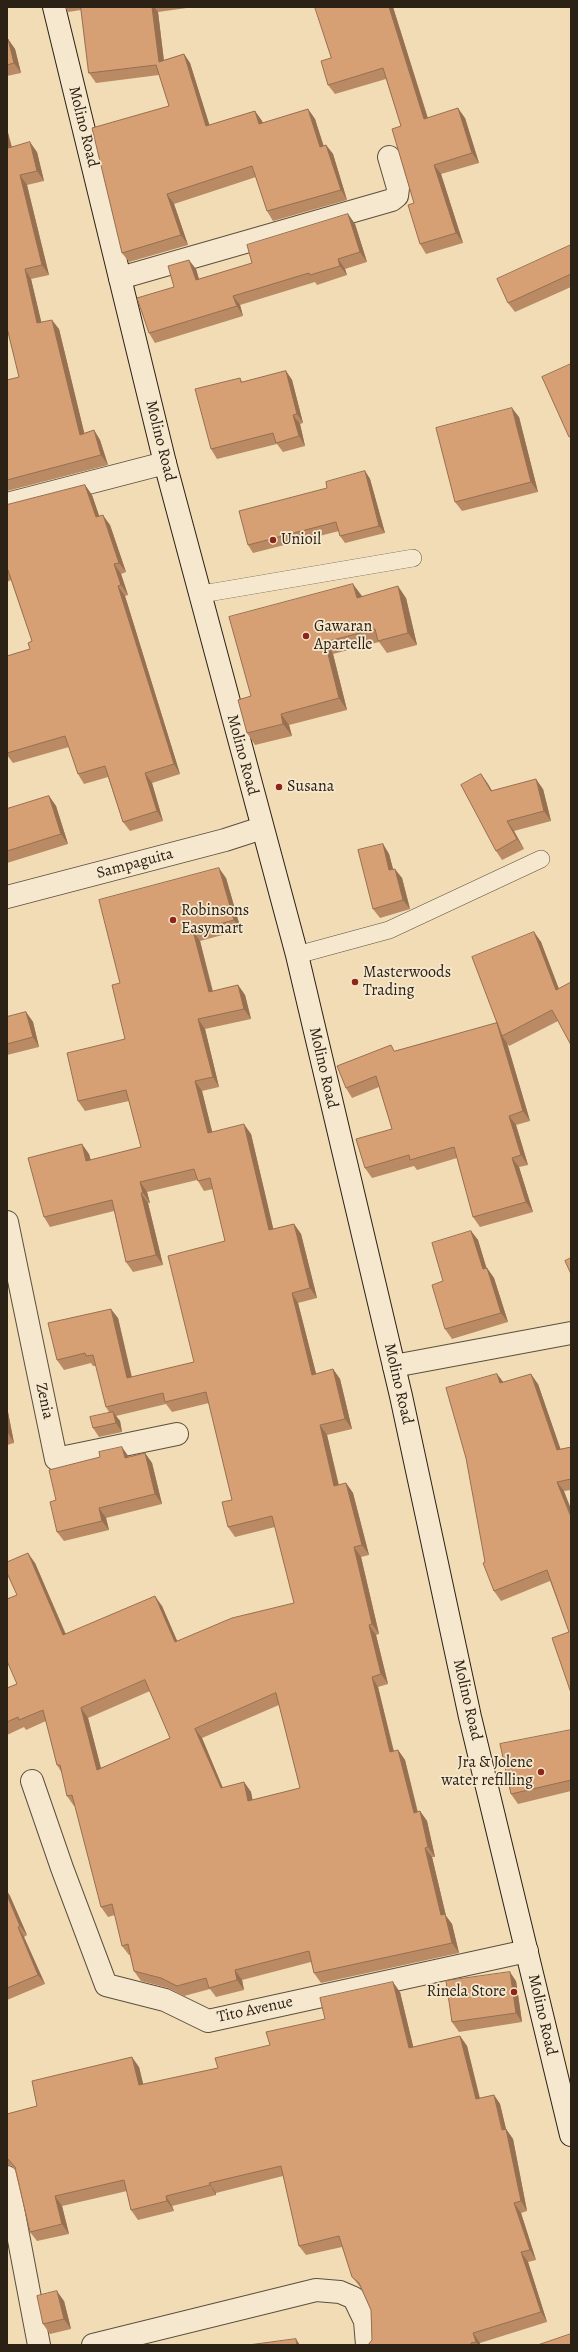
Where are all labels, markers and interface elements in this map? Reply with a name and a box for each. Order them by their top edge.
street label: Molino Road [64,84,102,170]
street label: Molino Road [141,398,179,484]
place label: Unioil [281,530,321,550]
marker: Unioil [268,535,278,545]
place label: Gawaran Apartelle [314,617,372,655]
marker: Gawaran Apartelle [301,631,311,641]
street label: Molino Road [222,713,262,797]
place label: Susana [287,777,334,797]
marker: Susana [274,782,284,792]
street label: Sampaguita [94,845,176,883]
place label: Robinsons Easymart [181,901,249,939]
marker: Robinsons Easymart [168,915,178,925]
place label: Masterwoods Trading [363,963,451,1001]
marker: Masterwoods Trading [350,977,360,987]
street label: Molino Road [304,1025,342,1111]
street label: Molino Road [379,1341,417,1427]
street label: Zenia [31,1381,57,1421]
street label: Molino Road [448,1657,486,1743]
place label: Jra & Jolene water refilling [441,1753,533,1791]
marker: Jra & Jolene water refilling [536,1767,546,1777]
street label: Molino Road [523,1972,561,2058]
place label: Rinela Store [427,1982,506,2002]
marker: Rinela Store [509,1987,519,1997]
street label: Tito Avenue [215,1993,295,2027]

